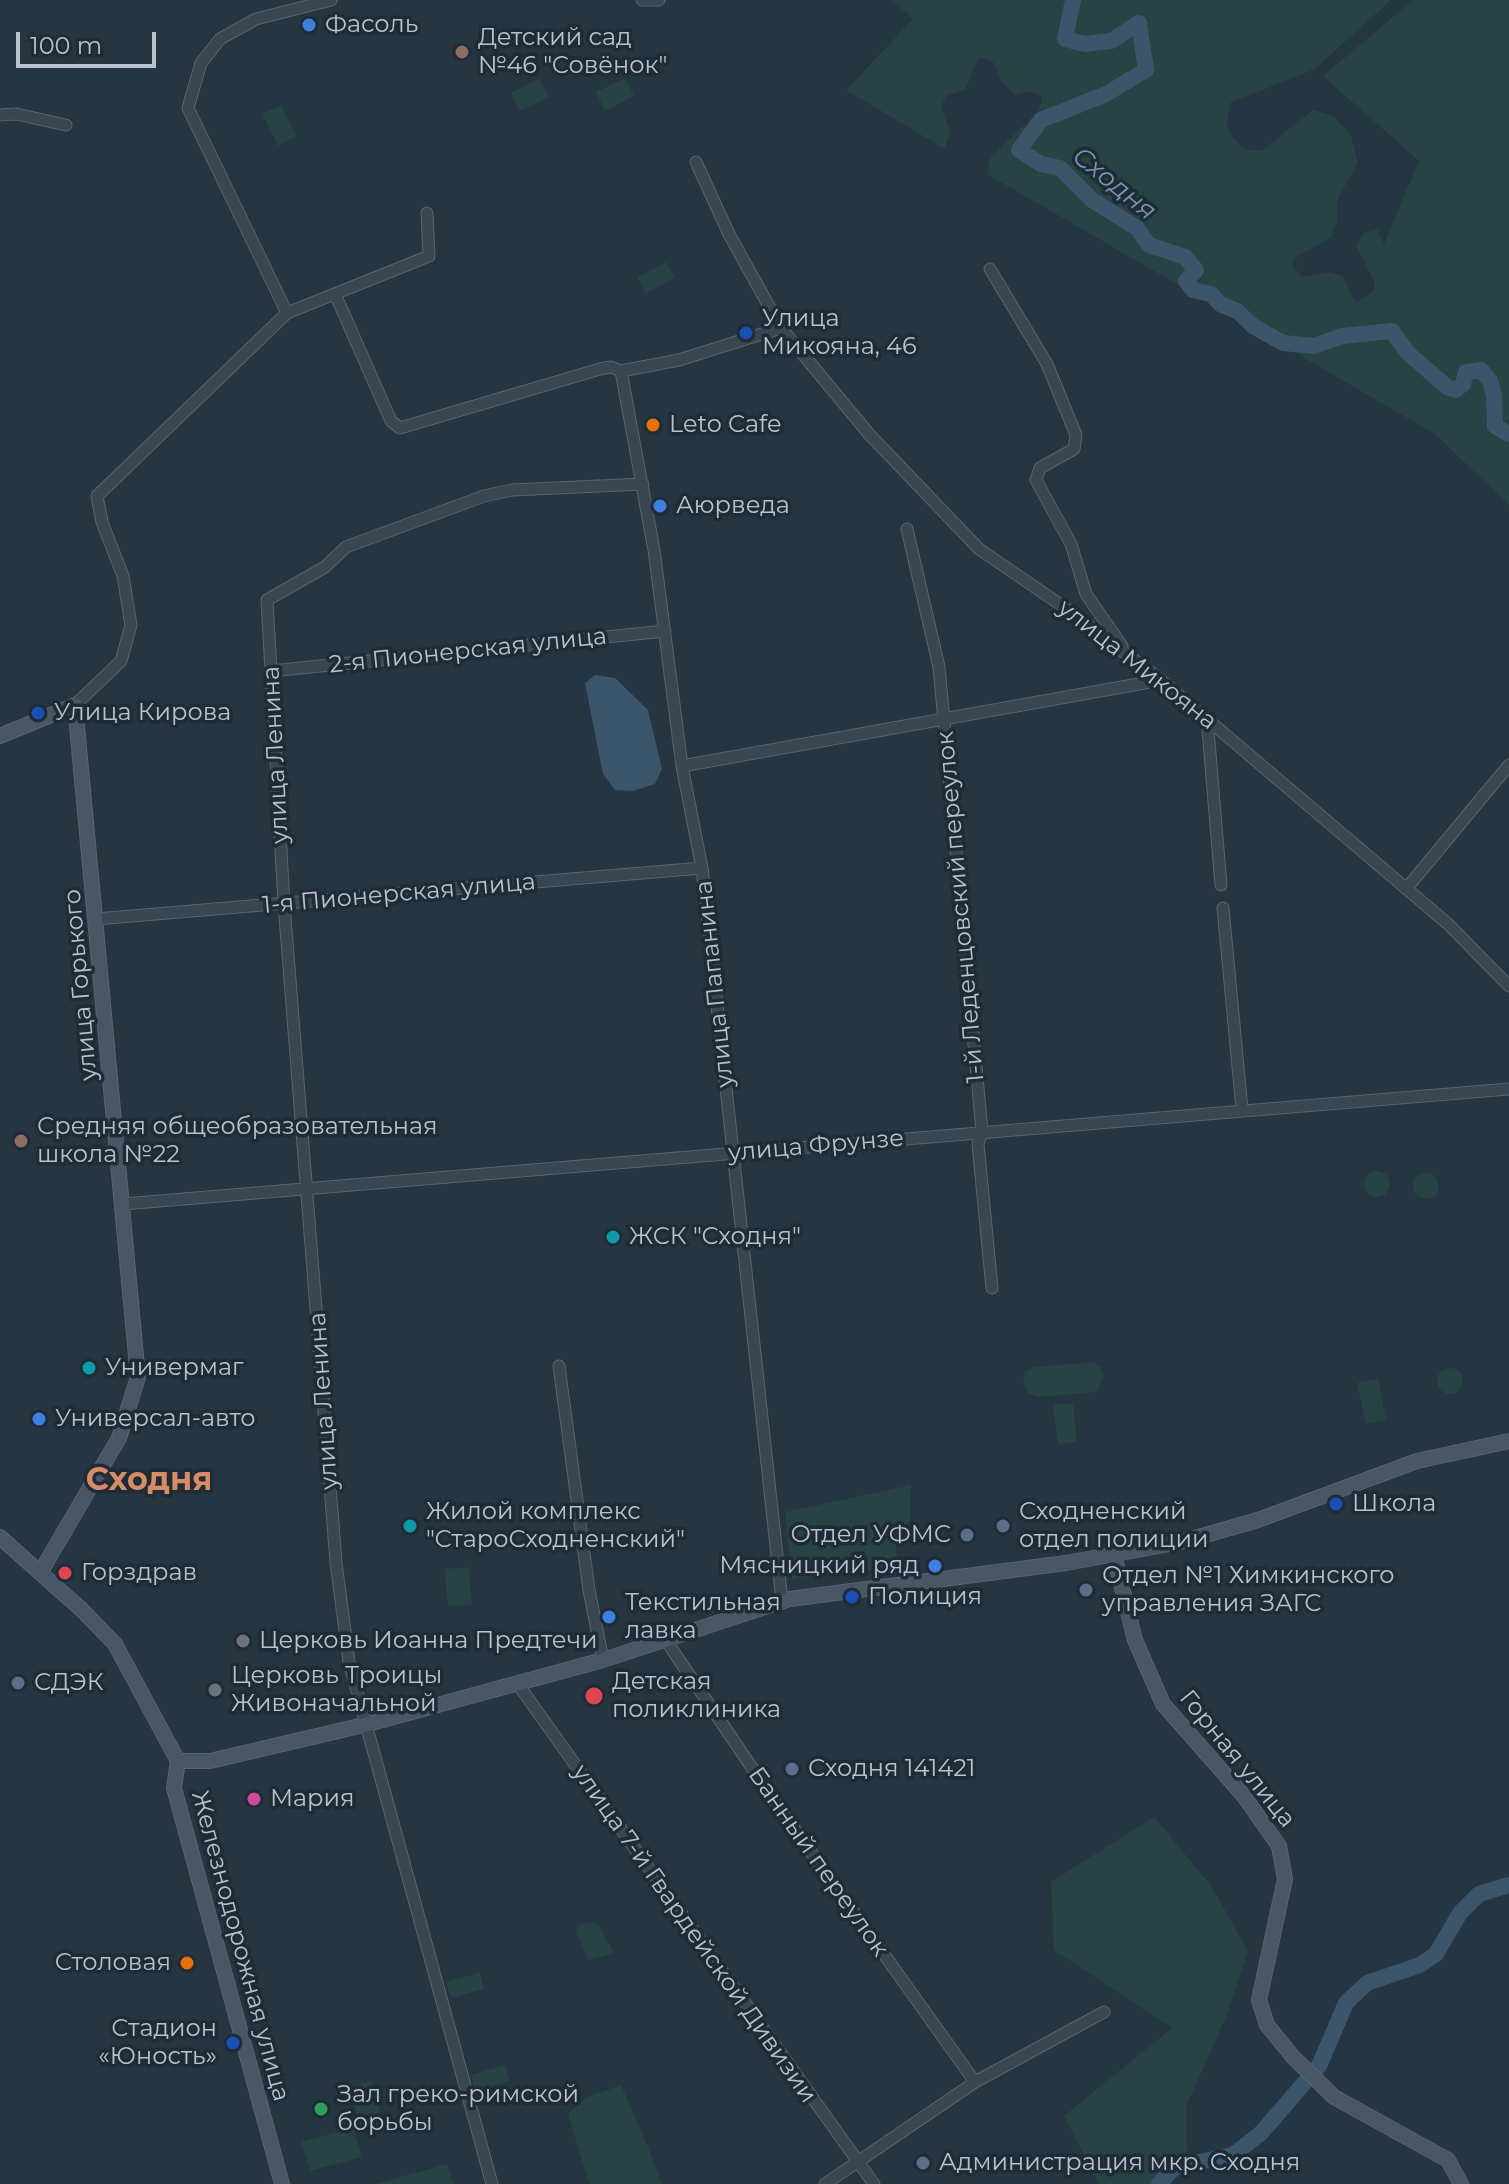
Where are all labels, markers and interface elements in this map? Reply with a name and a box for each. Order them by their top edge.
place label: Фасоль [325,11,418,39]
scale bar [20,16,160,66]
marker: Фасоль [300,16,318,34]
place label: Детский сад №46 "Совёнок" [478,24,667,80]
text: 100 m [30,31,102,60]
marker: Детский сад №46 "Совёнок" [453,43,471,61]
water label: Сходня [1066,141,1162,227]
place label: Улица Микояна, 46 [762,305,917,361]
marker: Улица Микояна, 46 [737,324,755,342]
place label: Leto Cafe [669,411,781,439]
marker: Leto Cafe [644,416,662,434]
place label: Аюрведа [676,492,790,520]
marker: Аюрведа [651,497,669,515]
street label: улица Микояна [1052,594,1222,736]
street label: 2-я Пионерская улица [328,622,608,680]
street label: улица Ленина [257,665,295,845]
place label: Улица Кирова [54,699,231,727]
marker: Улица Кирова [29,704,47,722]
street label: 1-й Леденцовский переулок [931,730,991,1084]
street label: 1-я Пионерская улица [261,868,537,920]
street label: улица Папанина [690,879,740,1089]
street label: улица Горького [58,888,104,1082]
place label: Средняя общеобразовательная школа №22 [37,1113,437,1169]
street label: улица Фрунзе [727,1124,905,1168]
marker: Средняя общеобразовательная школа №22 [12,1132,30,1150]
place label: ЖСК "Сходня" [629,1223,801,1251]
marker: ЖСК "Сходня" [604,1228,622,1246]
street label: улица Ленина [303,1311,345,1491]
place label: Универмаг [105,1354,243,1382]
marker: Универмаг [80,1359,98,1377]
place label: Универсал-авто [55,1405,256,1433]
marker: Универсал-авто [30,1410,48,1428]
district label: Сходня [86,1462,212,1500]
place label: Школа [1352,1490,1436,1518]
marker: Школа [1327,1495,1345,1513]
place label: Жилой комплекс "СтароСходненский" [426,1498,685,1554]
place label: Сходненский отдел полиции [1019,1498,1209,1554]
marker: Жилой комплекс "СтароСходненский" [401,1517,419,1535]
marker: Сходненский отдел полиции [994,1517,1012,1535]
place label: Отдел УФМС [791,1521,951,1549]
marker: Отдел УФМС [958,1526,976,1544]
place label: Мясницкий ряд [719,1552,919,1580]
marker: Мясницкий ряд [926,1557,944,1575]
place label: Горздрав [81,1559,197,1587]
place label: Отдел №1 Химкинского управления ЗАГС [1102,1562,1395,1618]
marker: Горздрав [56,1564,74,1582]
marker: Отдел №1 Химкинского управления ЗАГС [1077,1581,1095,1599]
place label: Полиция [868,1583,982,1611]
marker: Полиция [843,1588,861,1606]
place label: Текстильная лавка [625,1589,781,1645]
marker: Текстильная лавка [600,1608,618,1626]
place label: Церковь Иоанна Предтечи [259,1627,598,1655]
marker: Церковь Иоанна Предтечи [234,1632,252,1650]
place label: Церковь Троицы Живоначальной [231,1662,442,1718]
place label: Детская поликлиника [612,1668,781,1724]
place label: СДЭК [34,1669,104,1697]
marker: СДЭК [9,1674,27,1692]
marker: Церковь Троицы Живоначальной [206,1681,224,1699]
street label: Горная улица [1173,1684,1301,1834]
marker: Детская поликлиника [583,1685,605,1707]
place label: Сходня 141421 [808,1755,976,1783]
street label: улица 7-й Гвардейской Дивизии [566,1759,822,2109]
marker: Сходня 141421 [783,1760,801,1778]
street label: Банный переулок [742,1762,894,1962]
place label: Мария [270,1785,355,1813]
street label: Железнодорожная улица [185,1788,295,2104]
marker: Мария [245,1790,263,1808]
place label: Столовая [55,1949,171,1977]
marker: Столовая [178,1954,196,1972]
place label: Стадион «Юность» [98,2015,217,2071]
marker: Стадион «Юность» [224,2034,242,2052]
place label: Зал греко-римской борьбы [337,2081,579,2137]
marker: Зал греко-римской борьбы [312,2100,330,2118]
place label: Администрация мкр. Сходня [939,2149,1300,2177]
marker: Администрация мкр. Сходня [914,2154,932,2172]

